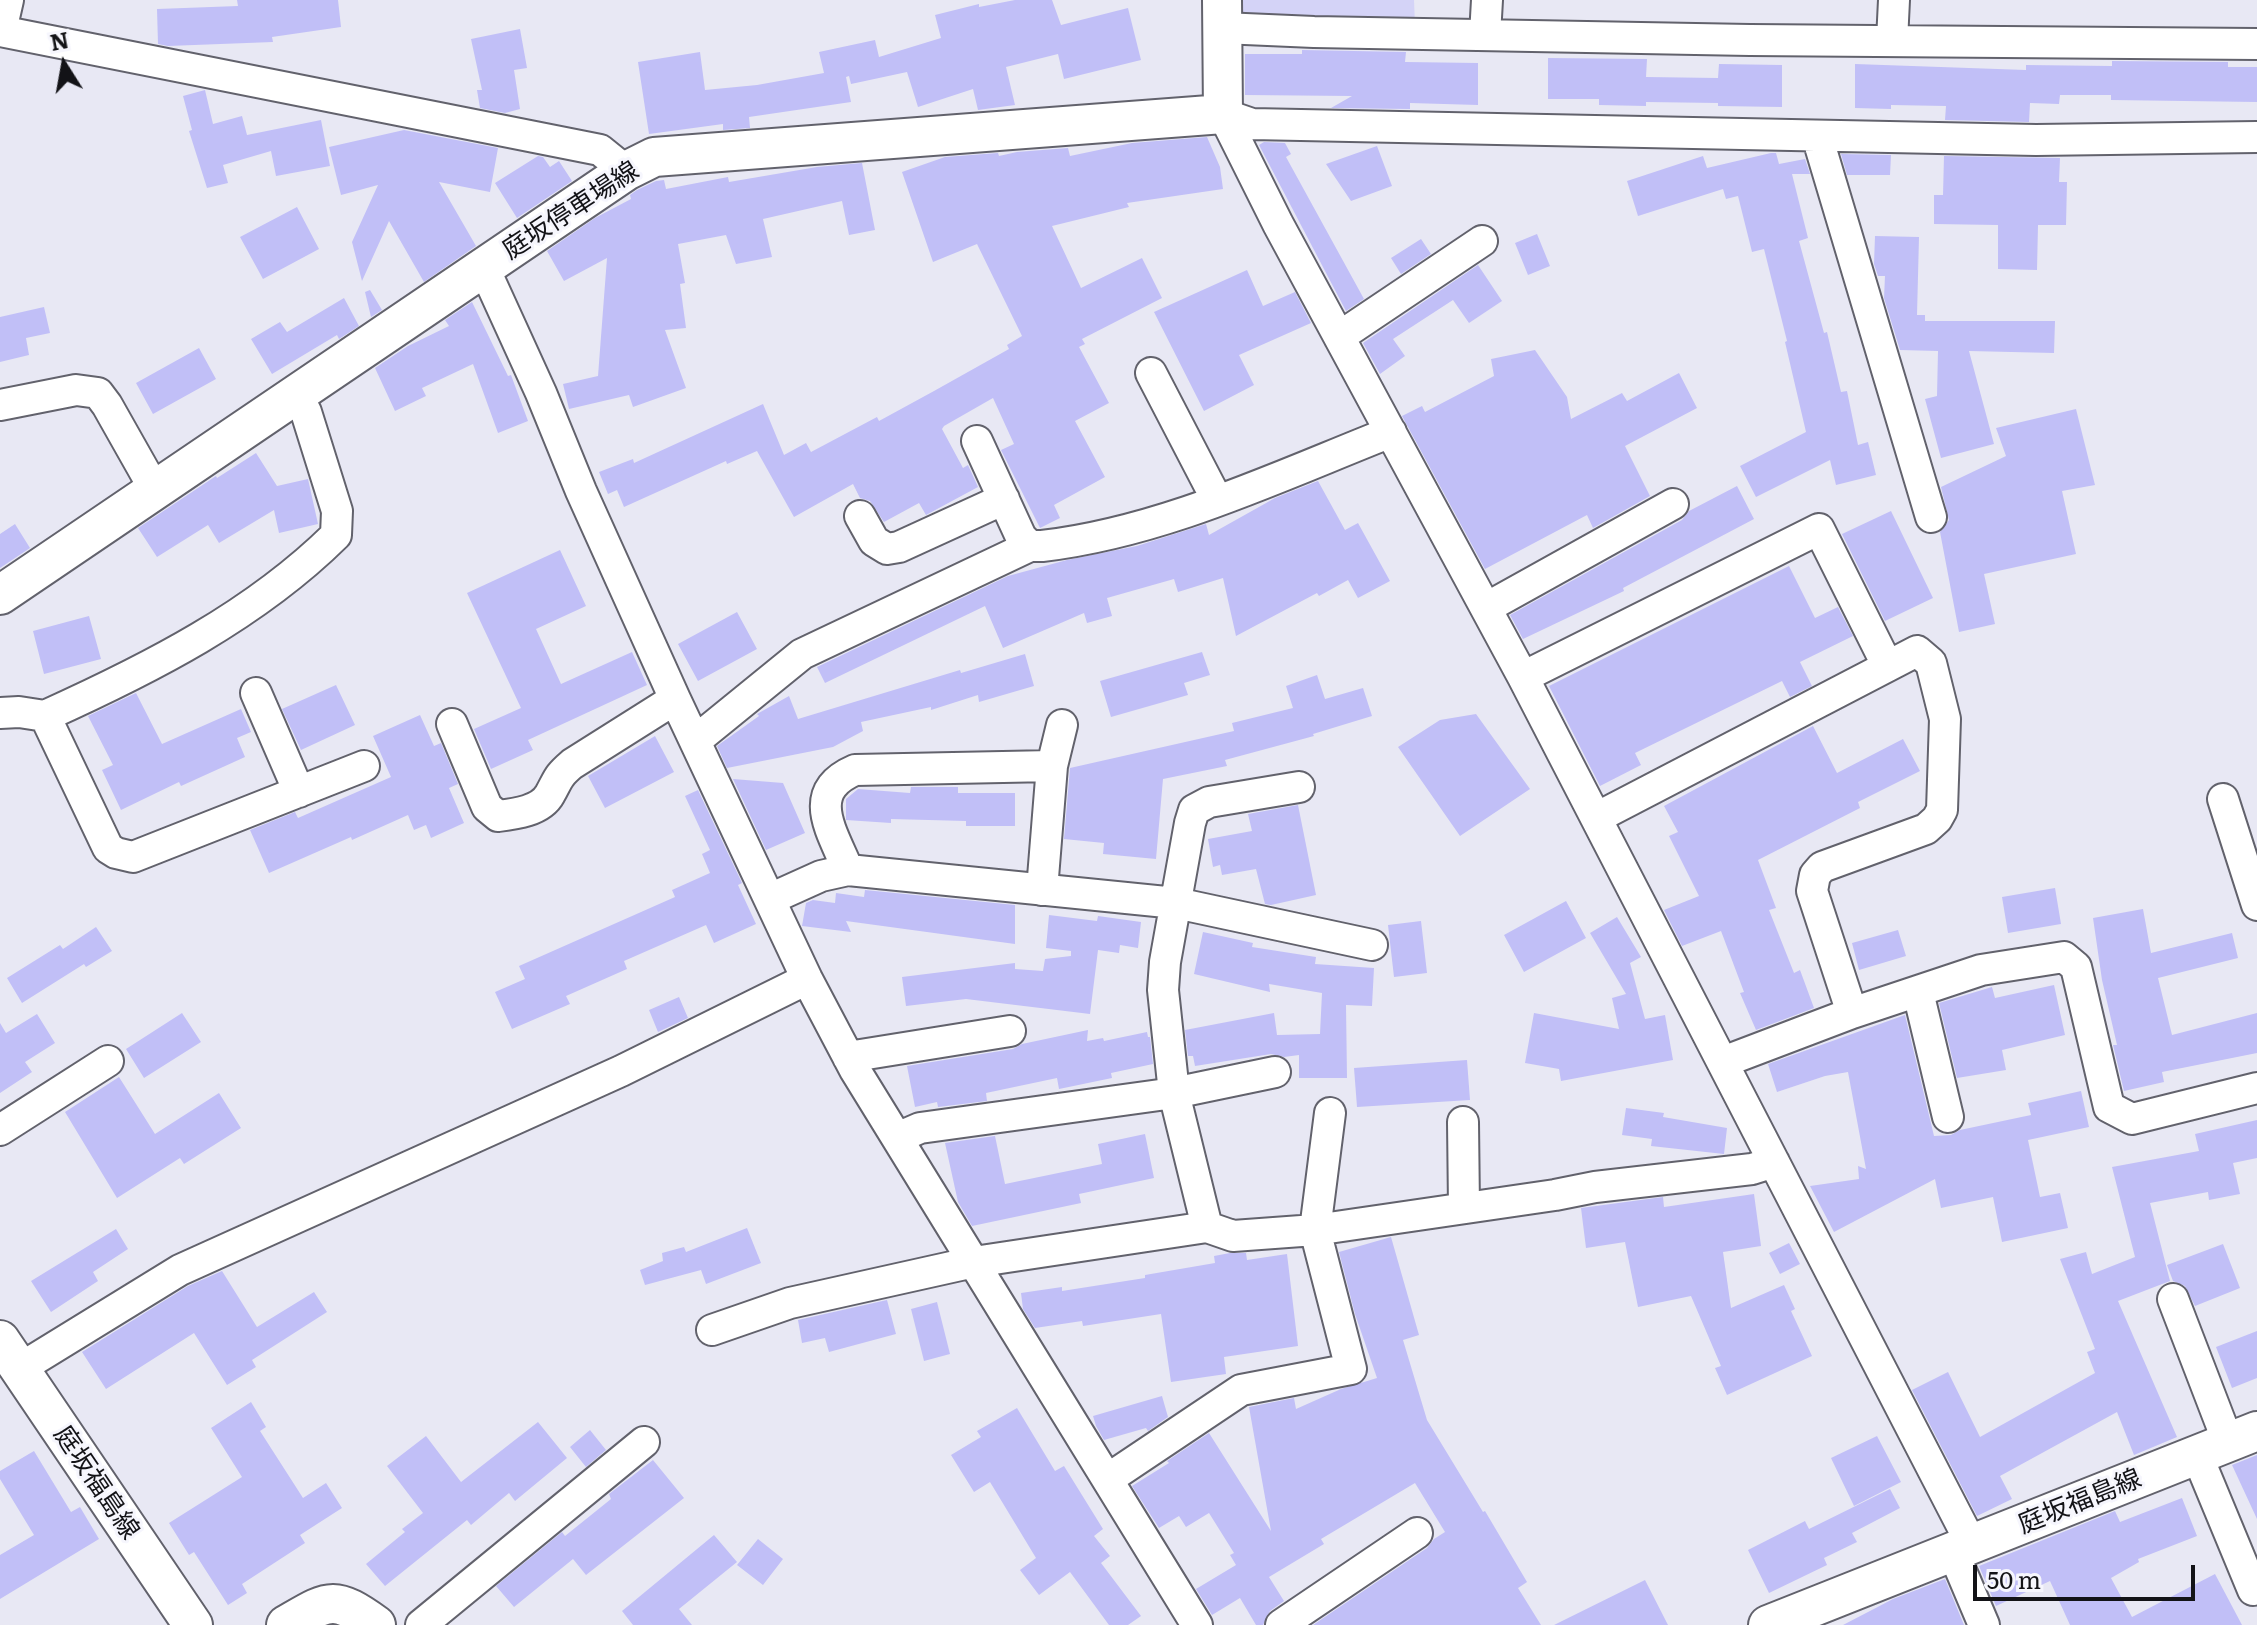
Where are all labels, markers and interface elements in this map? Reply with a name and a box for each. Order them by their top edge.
text: N [47,22,72,58]
north arrow [24,24,104,104]
street label: 庭坂停車場線 [497,155,645,267]
street label: 庭坂福島線 [47,1420,145,1546]
street label: 庭坂福島線 [2014,1463,2146,1541]
scale bar [1977,1549,2199,1599]
text: 50 m [1987,1561,2041,1596]

